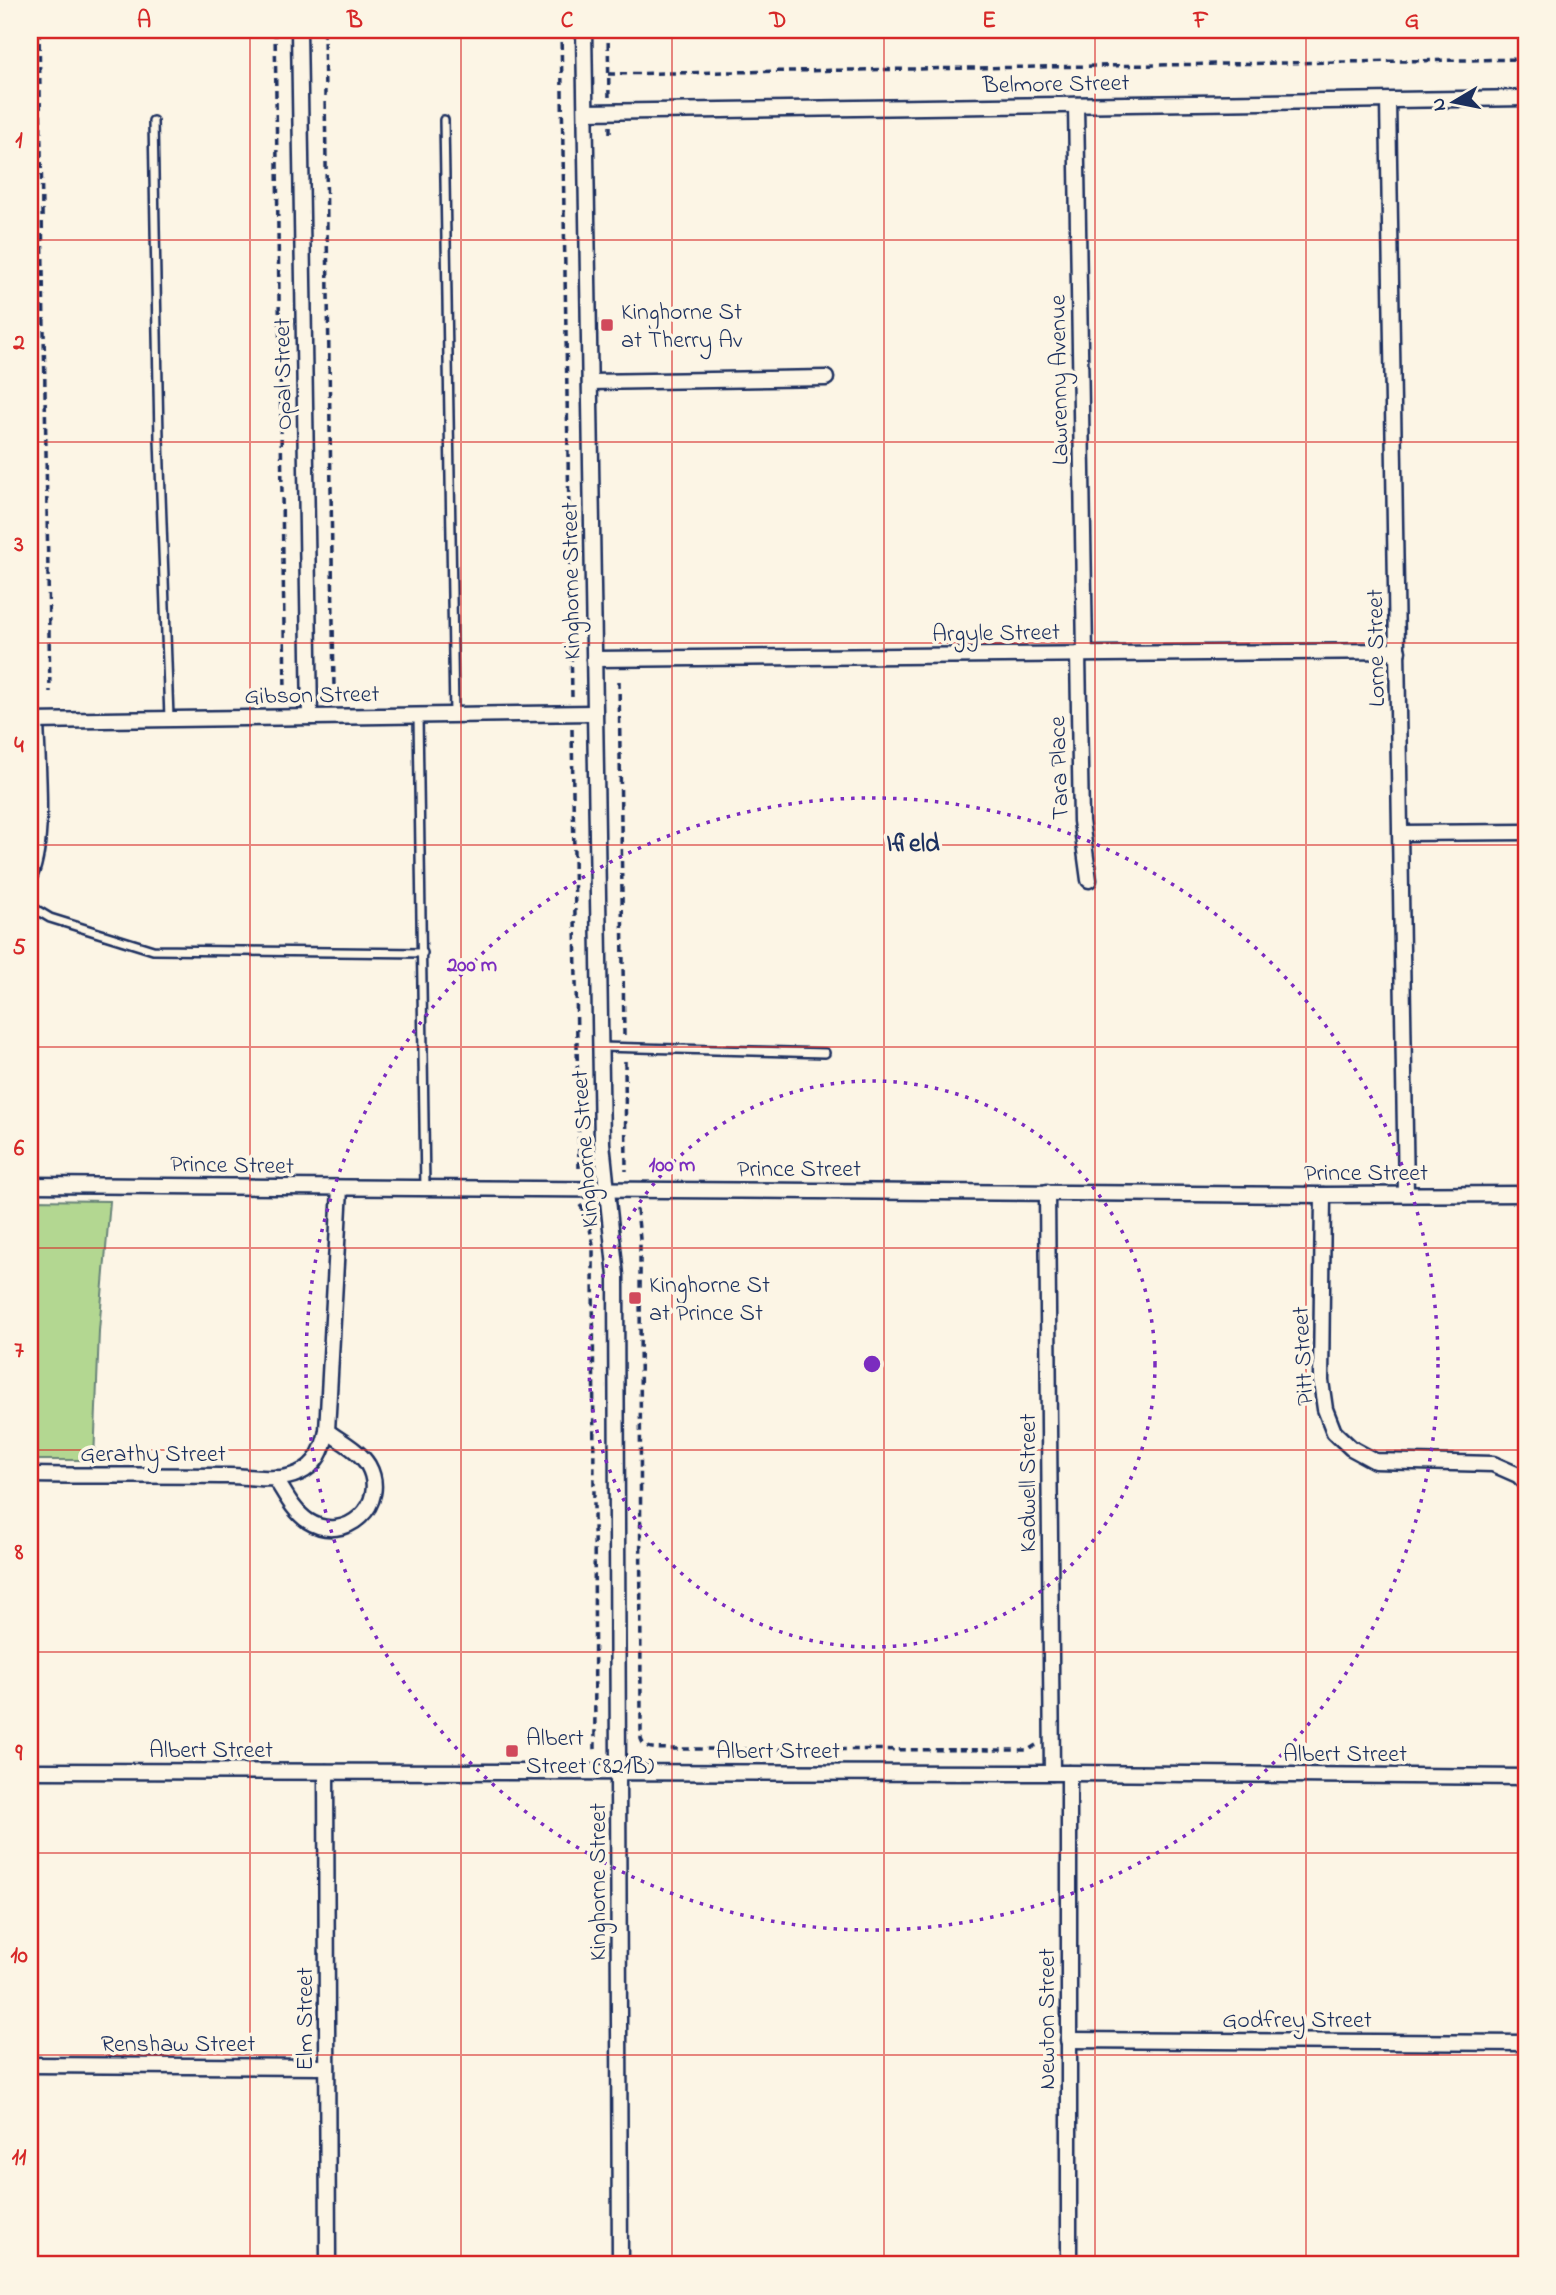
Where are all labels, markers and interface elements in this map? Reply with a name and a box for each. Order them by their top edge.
text: A [137,5,151,38]
text: B [346,5,363,38]
text: C [561,5,574,38]
text: D [769,5,786,38]
text: E [982,5,996,38]
text: F [1193,5,1209,38]
text: G [1405,5,1419,38]
north arrow [1420,66,1490,136]
street label: Belmore Street [981,67,1130,104]
text: N [1425,96,1454,113]
text: 1 [15,125,23,158]
street label: Lawrenny Avenue [1042,294,1080,466]
place label: Kinghorne St at Therry Av [621,296,743,360]
marker: Kinghorne St at Therry Av [599,317,615,333]
street label: Opal Street [266,318,303,430]
text: 2 [12,327,25,360]
street label: Kinghorne Street [554,502,591,660]
text: 3 [13,529,24,562]
street label: Lorne Street [1359,589,1396,707]
street label: Argyle Street [932,616,1060,654]
street label: Gibson Street [244,678,380,715]
street label: Tara Place [1041,715,1080,820]
text: 4 [14,730,24,763]
district label: Ifield [886,826,940,864]
text: 5 [12,932,26,965]
text: 200 m [446,951,497,981]
street label: Kinghorne Street [564,1069,609,1229]
text: 6 [14,1133,25,1166]
street label: Prince Street [170,1148,294,1185]
text: 100 m [649,1151,695,1181]
street label: Prince Street [737,1153,861,1188]
street label: Prince Street [1304,1157,1428,1192]
place label: Kinghorne St at Prince St [649,1269,770,1332]
marker: Kinghorne St at Prince St [627,1290,643,1306]
street label: Pitt Street [1284,1305,1325,1406]
text: 7 [14,1335,24,1368]
centre of rings [860,1352,884,1376]
street label: Kadwell Street [1012,1413,1047,1553]
street label: Gerathy Street [80,1438,226,1474]
text: 8 [14,1537,24,1570]
place label: Albert Street (821B) [526,1722,654,1785]
street label: Albert Street [149,1734,273,1769]
street label: Albert Street [716,1735,840,1770]
text: 9 [15,1738,24,1771]
street label: Albert Street [1283,1738,1407,1773]
marker: Albert Street (821B) [504,1743,520,1759]
street label: Kinghorne Street [582,1803,617,1961]
text: 10 [10,1940,28,1973]
street label: Newton Street [1031,1948,1066,2090]
street label: Elm Street [289,1967,324,2071]
street label: Godfrey Street [1222,2004,1372,2040]
street label: Renshaw Street [101,2028,255,2063]
text: 11 [12,2142,27,2175]

